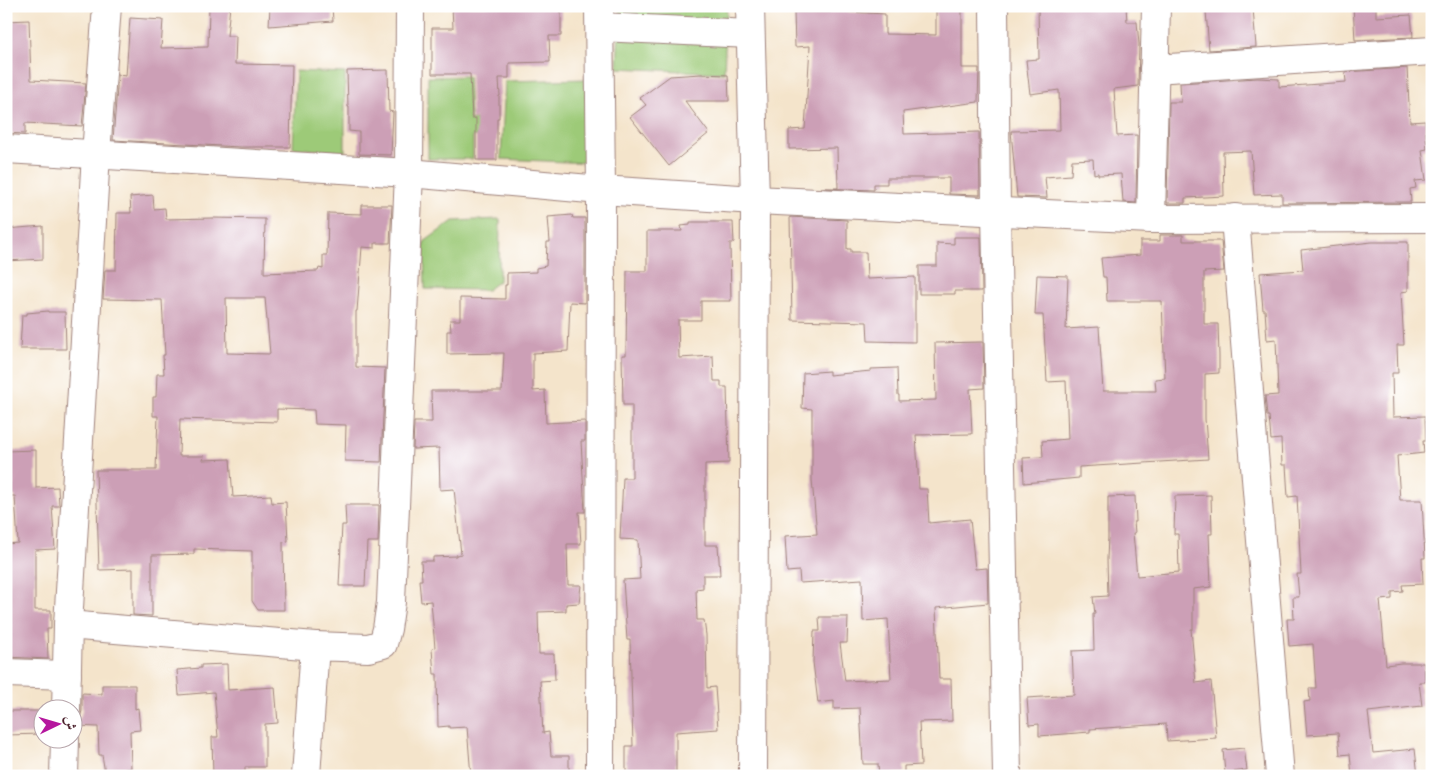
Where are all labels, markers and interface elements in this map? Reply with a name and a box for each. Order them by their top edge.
north arrow [32,700,82,750]
text: ش [60,715,80,731]

